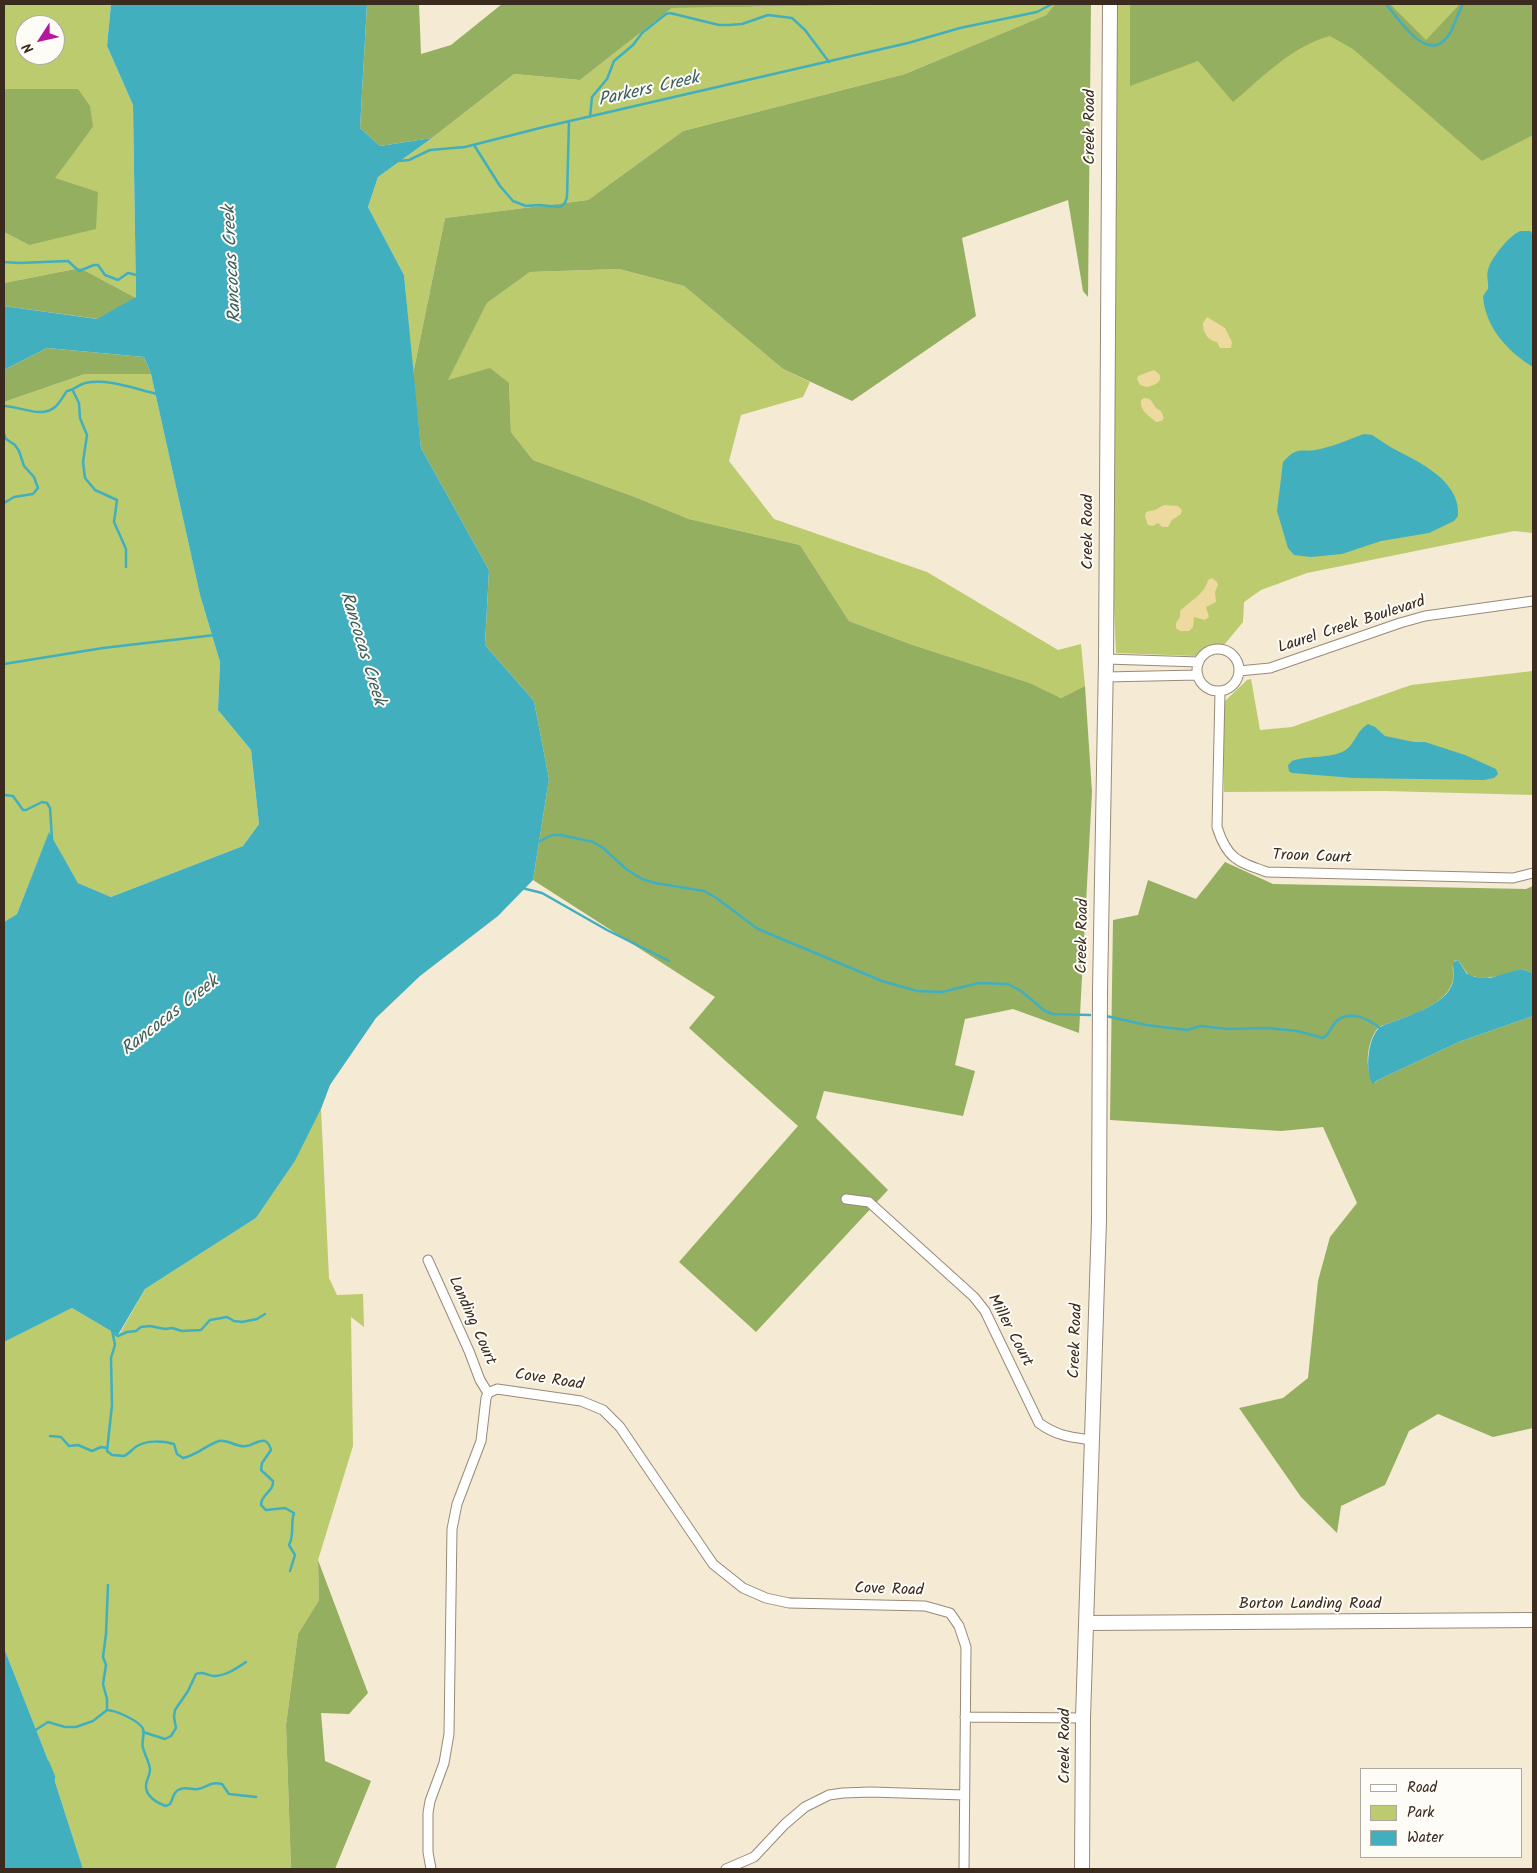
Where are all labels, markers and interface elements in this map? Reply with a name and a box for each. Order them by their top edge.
north arrow [15,15,65,65]
text: N [17,38,40,58]
water label: Parkers Creek [596,69,702,113]
street label: Creek Road [1081,89,1101,165]
water label: Rancocas Creek [220,205,248,323]
street label: Creek Road [1079,494,1099,570]
water label: Rancocas Creek [334,590,388,708]
street label: Laurel Creek Boulevard [1276,593,1428,659]
street label: Troon Court [1272,847,1352,869]
street label: Creek Road [1074,898,1094,974]
water label: Rancocas Creek [118,972,224,1062]
street label: Landing Court [443,1274,499,1368]
street label: Miller Court [982,1292,1036,1370]
street label: Creek Road [1066,1303,1088,1379]
street label: Cove Road [513,1366,585,1396]
street label: Cove Road [854,1580,924,1602]
street label: Borton Landing Road [1239,1595,1381,1615]
street label: Creek Road [1056,1708,1076,1784]
legend [1360,1768,1522,1858]
text: Road [1407,1776,1437,1800]
text: Park [1407,1801,1434,1825]
text: Water [1407,1826,1443,1850]

